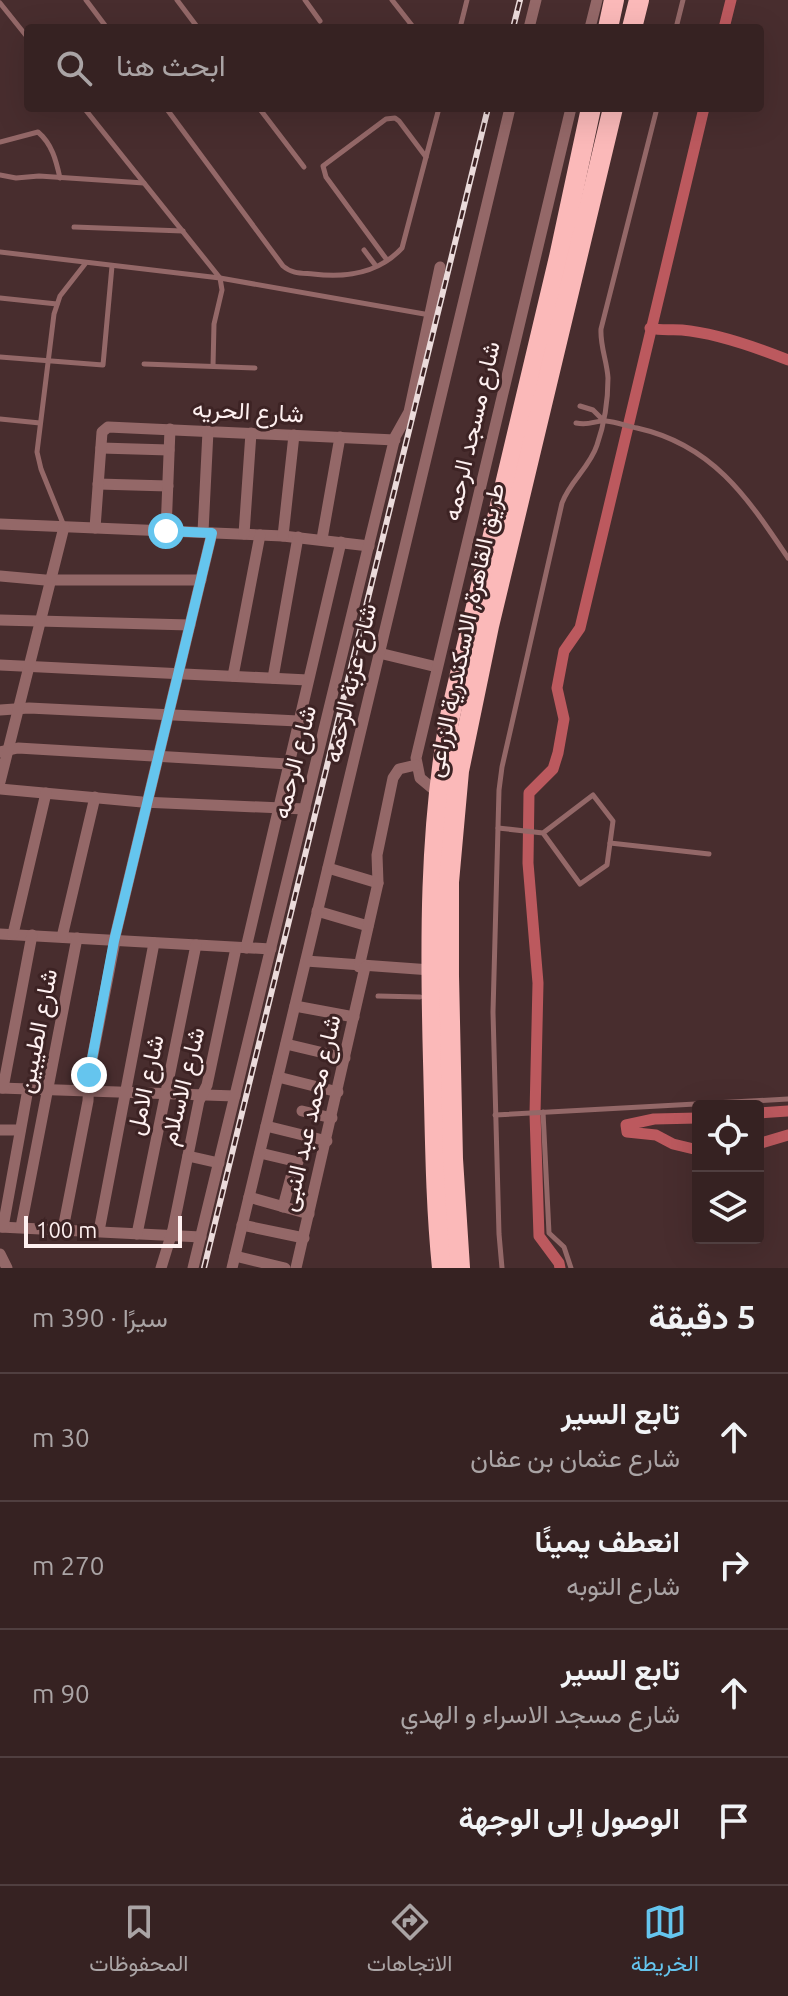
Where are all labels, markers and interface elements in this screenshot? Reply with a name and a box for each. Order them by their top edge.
search box [24,24,764,112]
icon: search [52,46,96,90]
text: ابحث هنا [116,48,226,82]
street label: شارع مسجد الرحمه [437,339,508,524]
street label: شارع الحريه [191,395,305,430]
street label: طريق القاهرة, الاسكندرية الزراعى [421,480,511,780]
route start [148,513,184,549]
street label: شارع عزبة الرحمه [319,601,384,766]
street label: شارع الرحمه [267,702,324,822]
street label: شارع الطيبين [12,966,65,1096]
street label: شارع محمد عبد النبى [274,1012,349,1214]
street label: شارع الاسلام [154,1024,213,1149]
street label: شارع الامل [121,1032,172,1138]
route end [71,1057,107,1093]
map controls [692,1100,764,1244]
button: locate [692,1100,764,1172]
button: layers [692,1172,764,1244]
scale bar [24,1212,182,1248]
text: 100 m [36,1217,97,1242]
text: 5 دقيقة [649,1297,756,1335]
text: سيرًا · 390 m [32,1303,168,1332]
text: تابع السير [561,1396,680,1430]
icon: ahead [712,1415,756,1459]
text: 30 m [32,1423,90,1452]
text: شارع عثمان بن عفان [470,1443,680,1472]
text: انعطف يمينًا [535,1524,680,1558]
icon: right [712,1543,756,1587]
text: 270 m [32,1551,104,1580]
text: شارع التوبه [566,1571,680,1600]
text: تابع السير [561,1652,680,1686]
icon: ahead [712,1671,756,1715]
text: 90 m [32,1679,90,1708]
text: شارع مسجد الاسراء و الهدي [400,1699,680,1728]
icon: arrive [712,1799,756,1843]
text: الوصول إلى الوجهة [458,1801,680,1835]
tab: المحفوظات [89,1900,188,1983]
tab: الاتجاهات [367,1900,452,1983]
tab: الخريطة [631,1900,699,1983]

